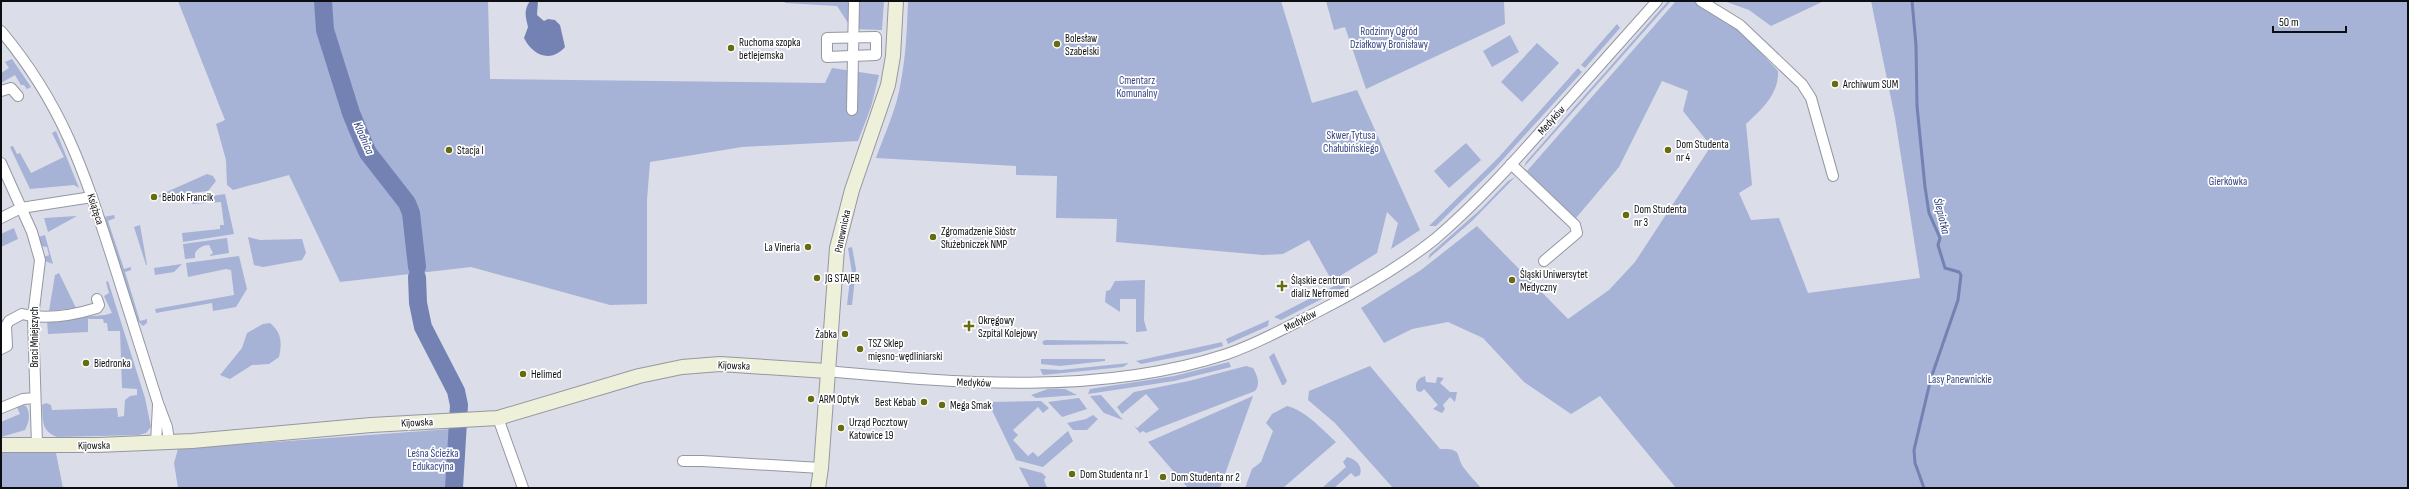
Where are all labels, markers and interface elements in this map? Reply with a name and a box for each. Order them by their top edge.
scale bar [2273,8,2346,34]
text: 50 m [2279,15,2299,30]
park label: Rodzinny Ogród Działkowy Bronisławy [1350,25,1429,51]
place label: Bolesław Szabelski [1065,32,1099,58]
place label: Ruchoma szopka betlejemska [739,36,801,62]
marker: Bolesław Szabelski [1052,39,1062,49]
marker: Ruchoma szopka betlejemska [726,43,736,53]
park label: Cmentarz Komunalny [1117,74,1158,100]
place label: Archiwum SUM [1842,78,1898,91]
marker: Archiwum SUM [1830,79,1840,89]
street label: Medyków [1535,103,1568,138]
water label: Kłodnica [350,120,377,157]
park label: Skwer Tytusa Chałubińskiego [1323,129,1379,155]
place label: Dom Studenta nr 4 [1676,138,1729,164]
place label: Stacja I [457,144,484,157]
marker: Stacja I [444,145,454,155]
marker: Dom Studenta nr 4 [1663,145,1673,155]
park label: Gierkówka [2209,175,2247,188]
place label: Bebok Francik [162,191,214,204]
street label: Książęca [84,192,107,226]
marker: Bebok Francik [149,192,159,202]
water label: Ślepiotka [1930,197,1953,236]
place label: Dom Studenta nr 3 [1634,203,1687,229]
street label: Panewnicka [832,208,853,254]
marker: Dom Studenta nr 3 [1621,210,1631,220]
place label: Zgromadzenie Sióstr Służebniczek NMP [941,225,1016,251]
marker: Zgromadzenie Sióstr Służebniczek NMP [928,232,938,242]
place label: La Vineria [764,241,800,254]
marker: La Vineria [803,242,813,252]
place label: Śląski Uniwersytet Medyczny [1520,268,1589,294]
place label: JG STAJER [824,272,860,285]
marker: JG STAJER [812,273,822,283]
place label: Śląskie centrum dializ Nefromed [1291,274,1350,300]
marker: Śląski Uniwersytet Medyczny [1507,275,1517,285]
marker: Śląskie centrum dializ Nefromed [1276,280,1288,292]
street label: Braci Mniejszych [28,306,41,368]
street label: Medyków [1282,307,1319,334]
place label: Okręgowy Szpital Kolejowy [978,314,1038,340]
marker: Okręgowy Szpital Kolejowy [963,320,975,332]
place label: Żabka [815,327,837,341]
marker: Żabka [840,329,850,339]
place label: TSZ Sklep mięsno-wędliniarski [868,337,942,363]
marker: TSZ Sklep mięsno-wędliniarski [855,344,865,354]
place label: Biedronka [94,357,131,370]
marker: Biedronka [81,358,91,368]
street label: Kijowska [718,358,750,373]
place label: Helimed [531,368,562,381]
marker: Helimed [518,369,528,379]
park label: Lasy Panewnickie [1928,373,1992,386]
street label: Medyków [957,375,991,390]
place label: ARM Optyk [818,393,860,406]
marker: ARM Optyk [806,394,816,404]
place label: Best Kebab [875,396,916,409]
marker: Best Kebab [919,397,929,407]
place label: Mega Smak [950,399,992,412]
marker: Mega Smak [937,400,947,410]
street label: Kijowska [401,415,433,430]
place label: Urząd Pocztowy Katowice 19 [849,416,909,442]
marker: Urząd Pocztowy Katowice 19 [836,423,846,433]
street label: Kijowska [78,439,110,452]
park label: Leśna Ścieżka Edukacyjna [408,447,458,473]
place label: Dom Studenta nr 1 [1080,468,1148,481]
marker: Dom Studenta nr 1 [1067,469,1077,479]
place label: Dom Studenta nr 2 [1171,471,1240,484]
marker: Dom Studenta nr 2 [1158,472,1168,482]

